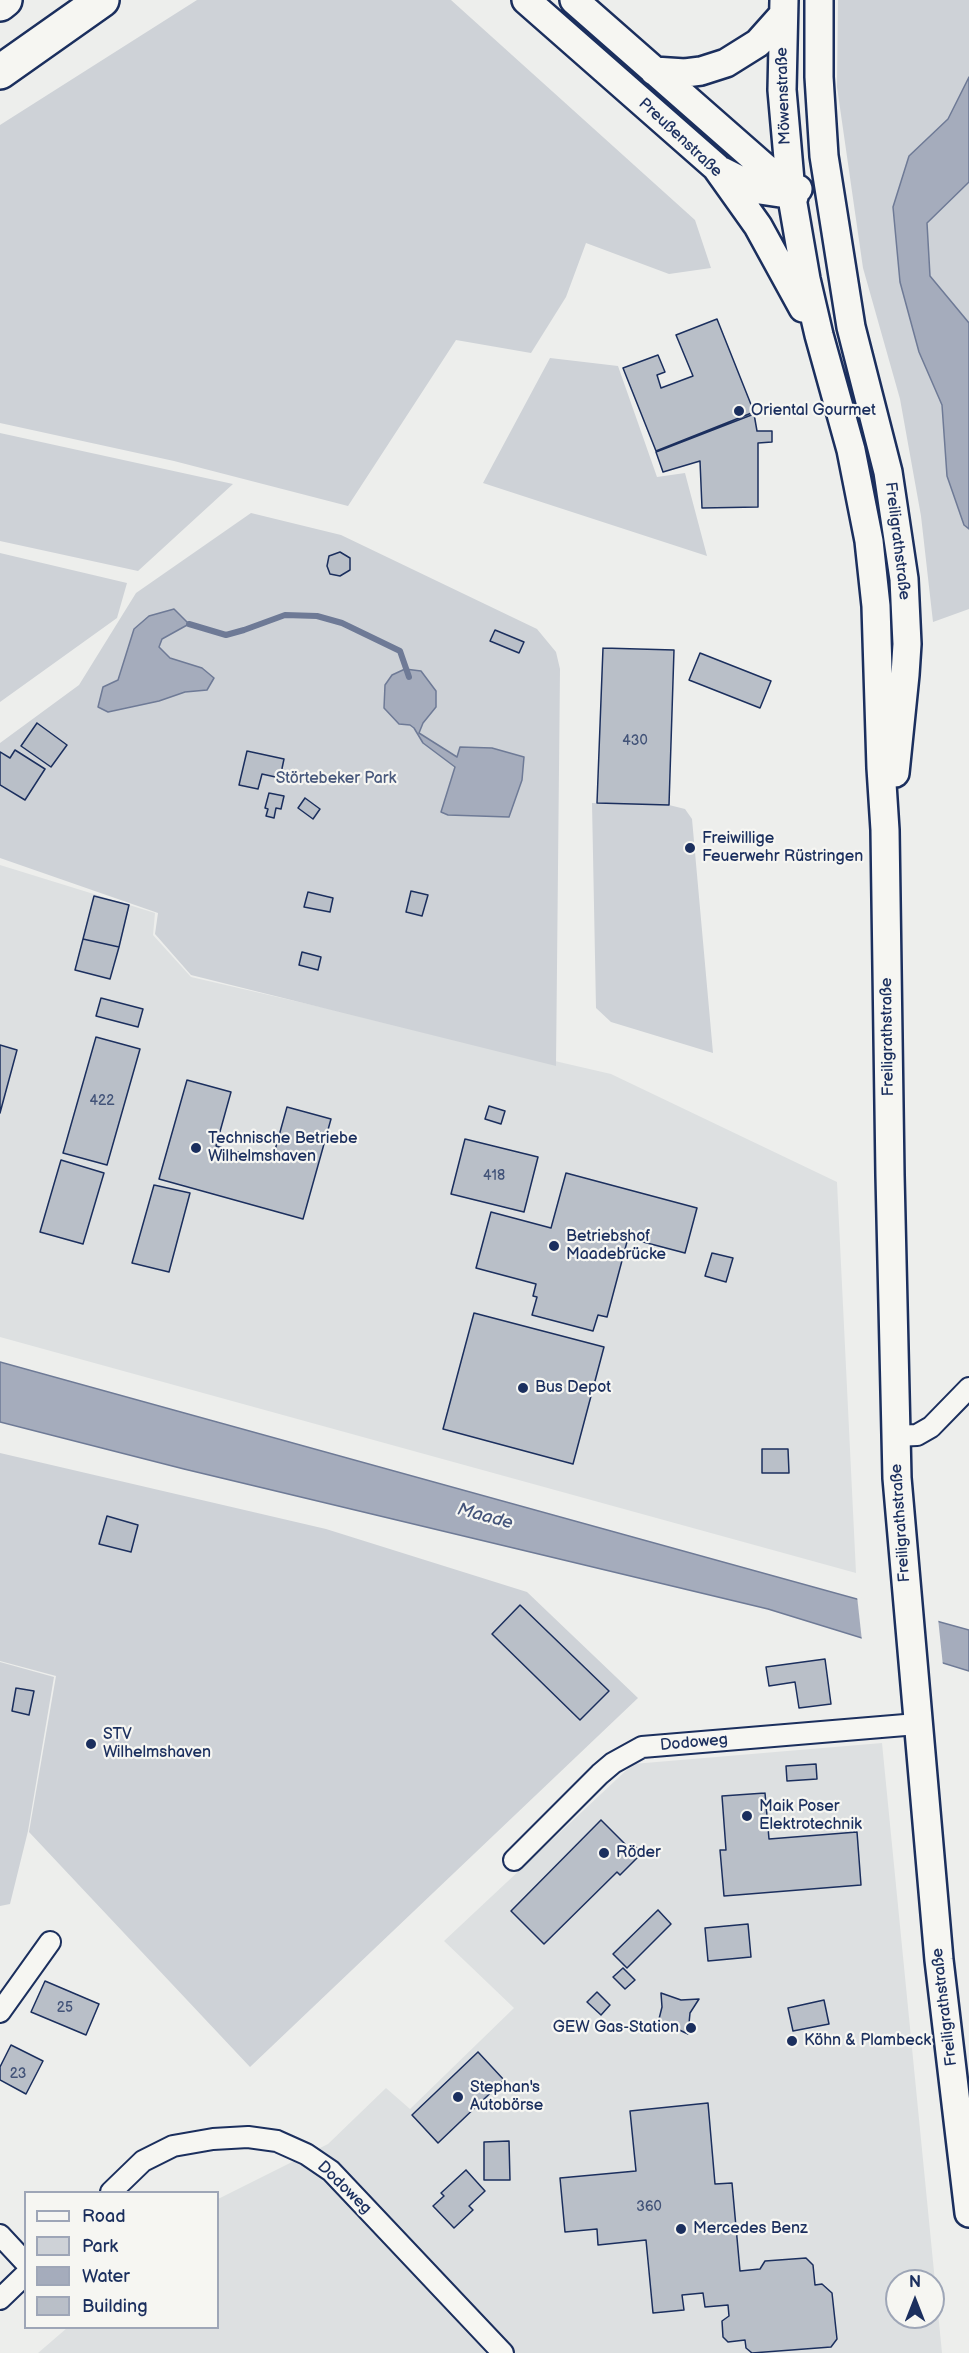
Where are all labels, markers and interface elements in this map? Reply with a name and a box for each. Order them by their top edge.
street label: Möwenstraße [773,47,795,145]
street label: Preußenstraße [634,94,726,182]
place label: Oriental Gourmet [751,401,876,421]
marker: Oriental Gourmet [732,404,746,418]
street label: Freiligrathstraße [880,481,914,601]
house number: 430 [622,733,648,749]
park label: Störtebeker Park [276,769,396,789]
place label: Freiwillige Feuerwehr Rüstringen [702,829,863,867]
marker: Freiwillige Feuerwehr Rüstringen [683,841,697,855]
street label: Freiligrathstraße [877,977,899,1097]
house number: 422 [89,1093,115,1109]
place label: Technische Betriebe Wilhelmshaven [208,1129,358,1167]
marker: Technische Betriebe Wilhelmshaven [189,1141,203,1155]
house number: 418 [483,1168,505,1184]
place label: Betriebshof Maadebrücke [566,1227,666,1265]
marker: Betriebshof Maadebrücke [547,1239,561,1253]
place label: Bus Depot [535,1378,611,1398]
marker: Bus Depot [516,1381,530,1395]
street label: Freiligrathstraße [887,1463,915,1583]
water label: Maade [455,1499,515,1535]
place label: STV Wilhelmshaven [103,1725,211,1763]
street label: Dodoweg [659,1730,729,1756]
marker: STV Wilhelmshaven [84,1737,98,1751]
place label: Maik Poser Elektrotechnik [759,1797,862,1835]
marker: Maik Poser Elektrotechnik [740,1809,754,1823]
place label: Röder [616,1843,661,1863]
marker: Röder [597,1846,611,1860]
street label: Freiligrathstraße [928,1947,962,2067]
house number: 25 [57,2000,73,2016]
place label: GEW Gas-Station [553,2018,679,2038]
marker: GEW Gas-Station [684,2021,698,2035]
place label: Köhn & Plambeck [804,2031,931,2051]
marker: Köhn & Plambeck [785,2034,799,2048]
house number: 23 [10,2066,26,2082]
place label: Stephan's Autobörse [470,2078,543,2116]
marker: Stephan's Autobörse [451,2090,465,2104]
street label: Dodoweg [313,2157,375,2219]
legend [24,2191,219,2329]
house number: 360 [636,2199,662,2215]
text: Road [82,2206,126,2227]
place label: Mercedes Benz [693,2219,808,2239]
marker: Mercedes Benz [674,2222,688,2236]
text: Park [82,2236,118,2257]
text: Water [82,2266,130,2287]
north arrow [885,2269,945,2329]
text: N [909,2273,921,2292]
text: Building [82,2296,148,2317]

